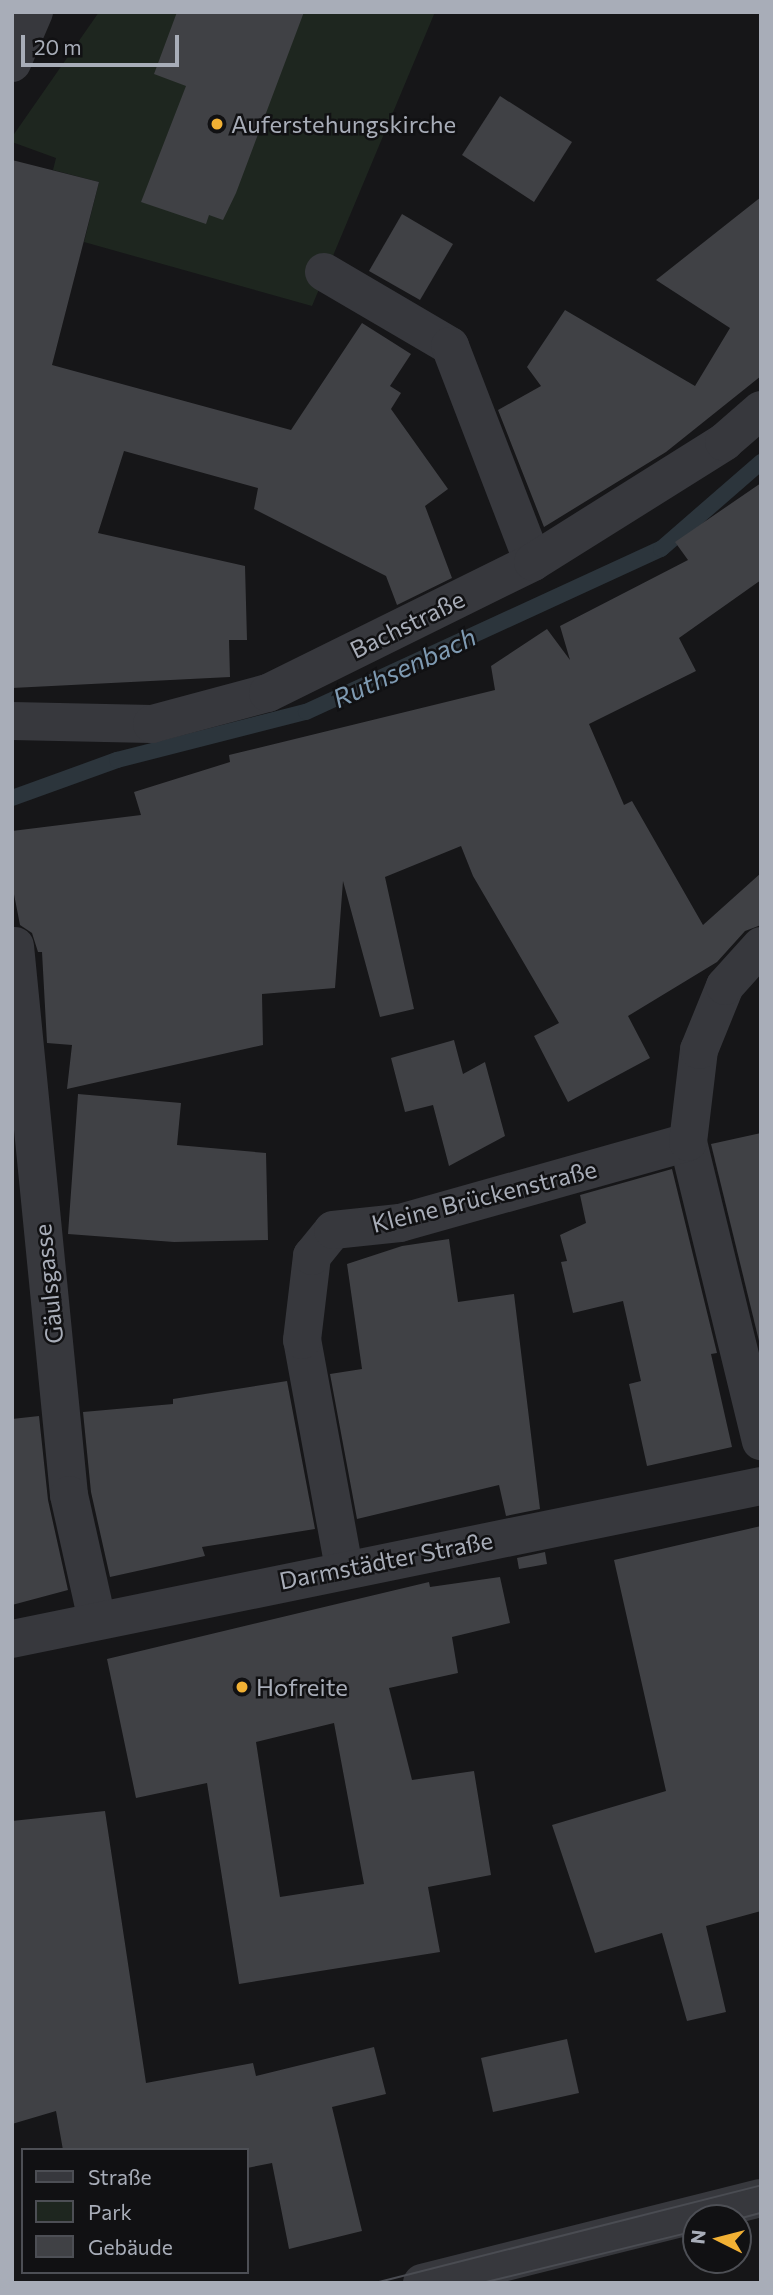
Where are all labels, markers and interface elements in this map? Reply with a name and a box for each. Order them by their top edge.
scale bar [24,21,182,65]
text: 20 m [34,34,82,59]
place label: Auferstehungskirche [231,110,456,138]
marker: Auferstehungskirche [209,116,225,132]
street label: Bachstraße [345,584,469,664]
water label: Ruthsenbach [327,620,481,714]
street label: Kleine Brückenstraße [368,1154,600,1238]
street label: Gäulsgasse [27,1223,69,1345]
street label: Darmstädter Straße [277,1525,495,1595]
place label: Hofreite [256,1673,348,1701]
marker: Hofreite [234,1679,250,1695]
legend [21,2148,248,2274]
text: Straße [88,2164,152,2189]
text: Park [88,2199,132,2224]
north arrow [682,2204,752,2274]
text: N [685,2229,710,2245]
text: Gebäude [88,2234,173,2259]

